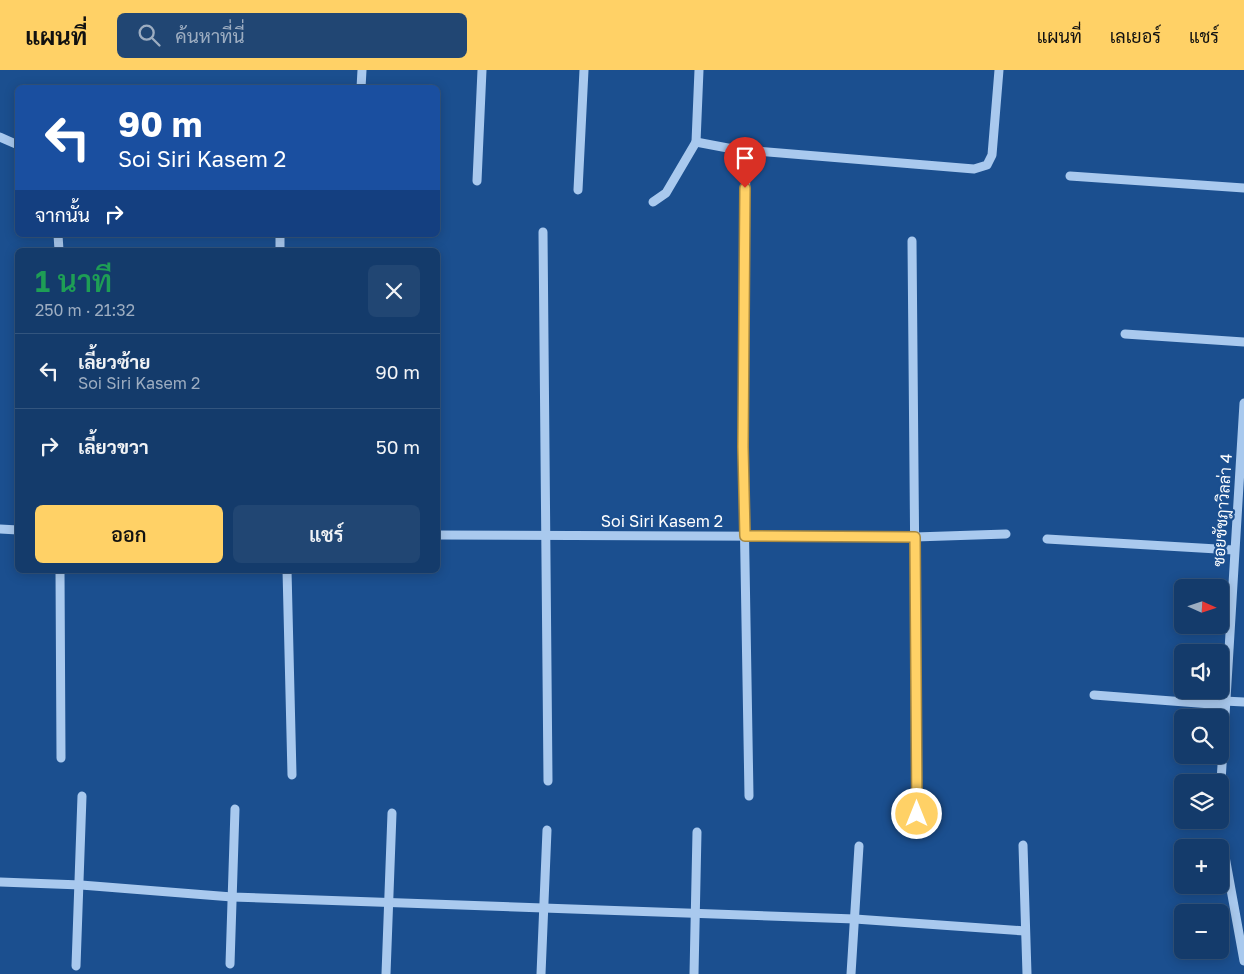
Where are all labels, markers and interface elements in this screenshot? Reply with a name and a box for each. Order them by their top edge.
search box [117,13,467,58]
text: แผนที่ [25,21,87,50]
icon: search [135,21,163,49]
text: ค้นหาที่นี่ [175,24,245,47]
text: แผนที่ [1037,25,1082,47]
text: เลเยอร์ [1110,25,1161,47]
text: แชร์ [1189,25,1219,47]
text: 90 m [118,103,202,145]
icon: left [35,105,100,170]
pin [724,137,766,188]
icon: arrive [731,144,759,172]
text: Soi Siri Kasem 2 [118,145,286,172]
icon: right [100,200,128,228]
text: จากนั้น [35,203,90,226]
text: 1 นาที [35,263,112,299]
button: close [368,265,420,317]
text: 250 m · 21:32 [35,300,135,320]
text: เลี้ยวซ้าย [78,350,150,373]
icon: left [35,357,63,385]
text: 90 m [375,360,420,383]
text: Soi Siri Kasem 2 [78,373,200,393]
icon: right [35,432,63,460]
text: เลี้ยวขวา [78,435,149,458]
text: 50 m [376,435,420,458]
street label: ซอยชัชฎาวิลล่า 4 [1208,453,1237,567]
button: ออก [35,505,223,563]
button: แชร์ [233,505,420,563]
street label: Soi Siri Kasem 2 [601,511,723,531]
north arrow [1174,579,1229,634]
map controls [1174,579,1229,959]
button: sound [1174,644,1229,699]
button: search [1174,709,1229,764]
button: layers [1174,774,1229,829]
position arrow [890,787,942,839]
button: + [1174,839,1229,894]
button: − [1174,904,1229,959]

